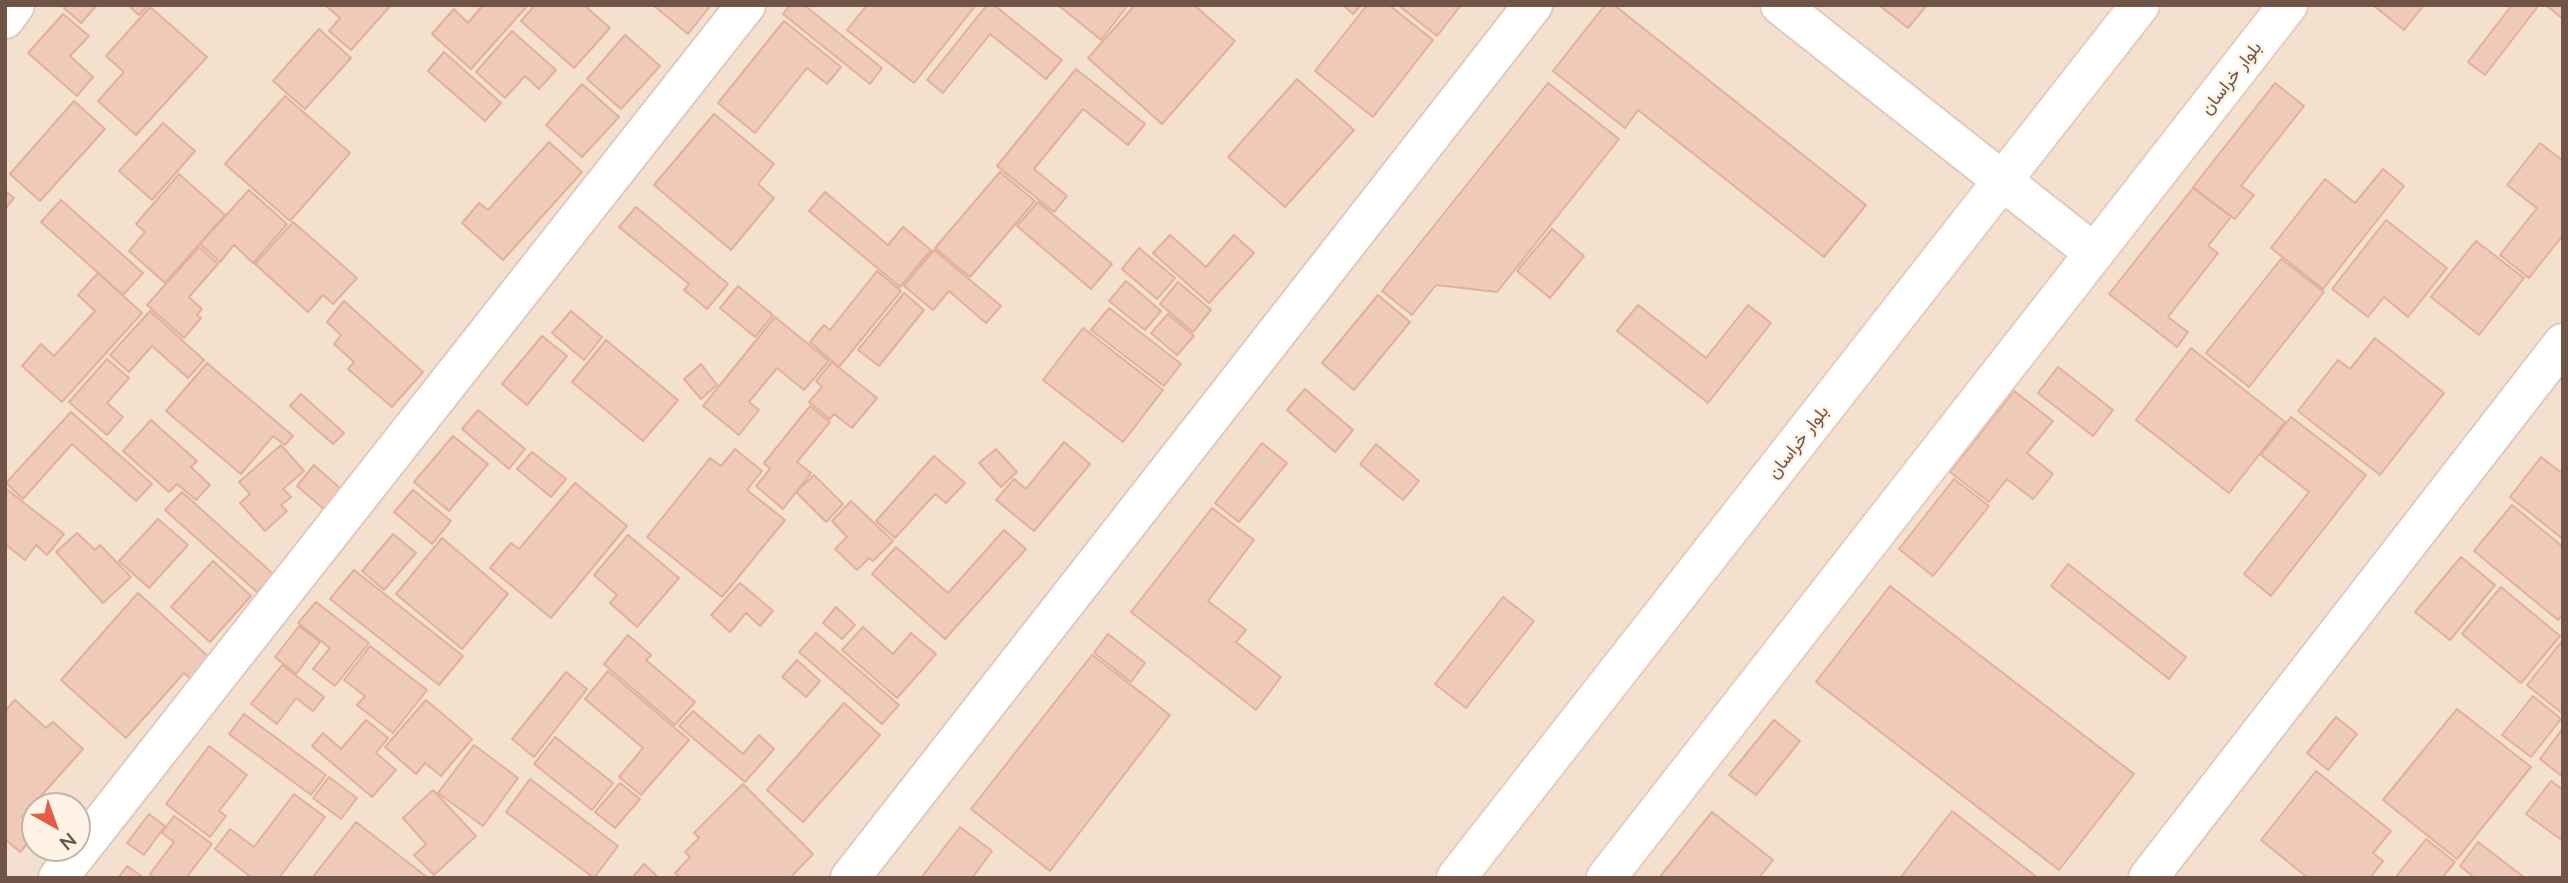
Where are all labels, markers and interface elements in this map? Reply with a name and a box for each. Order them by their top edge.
street label: بلوار خراسان [2196,37,2266,119]
street label: بلوار خراسان [1763,401,1833,483]
north arrow [21,792,91,862]
text: N [56,828,82,855]

